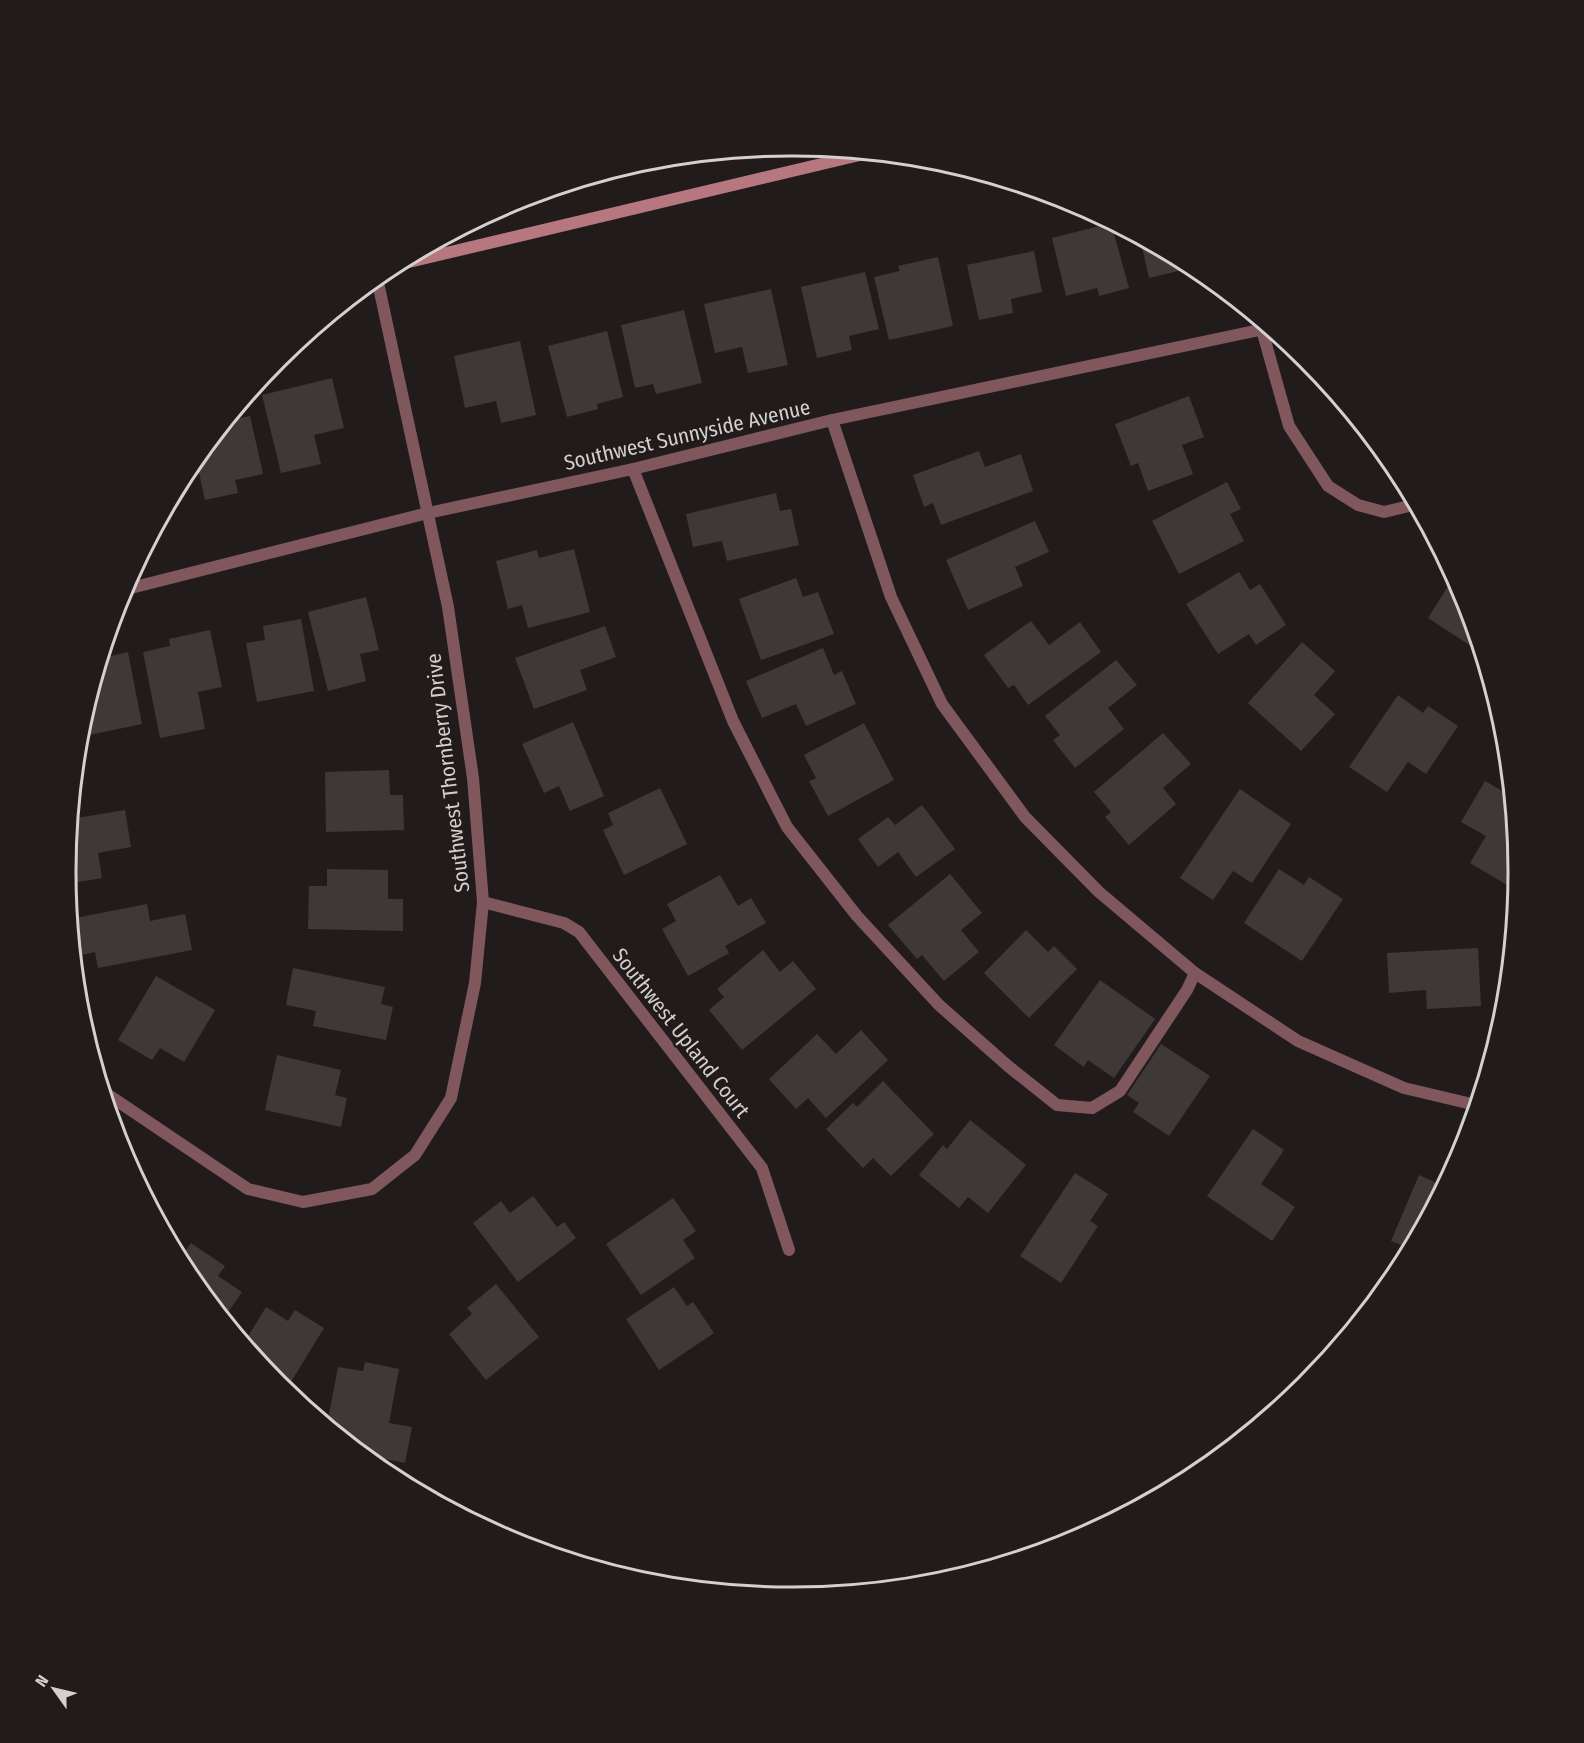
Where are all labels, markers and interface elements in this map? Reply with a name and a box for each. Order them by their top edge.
street label: Southwest Sunnyside Avenue [561,394,813,476]
street label: Southwest Thornberry Drive [420,652,476,894]
street label: Southwest Upland Court [607,943,755,1123]
north arrow [24,1659,84,1719]
text: N [31,1672,53,1690]

